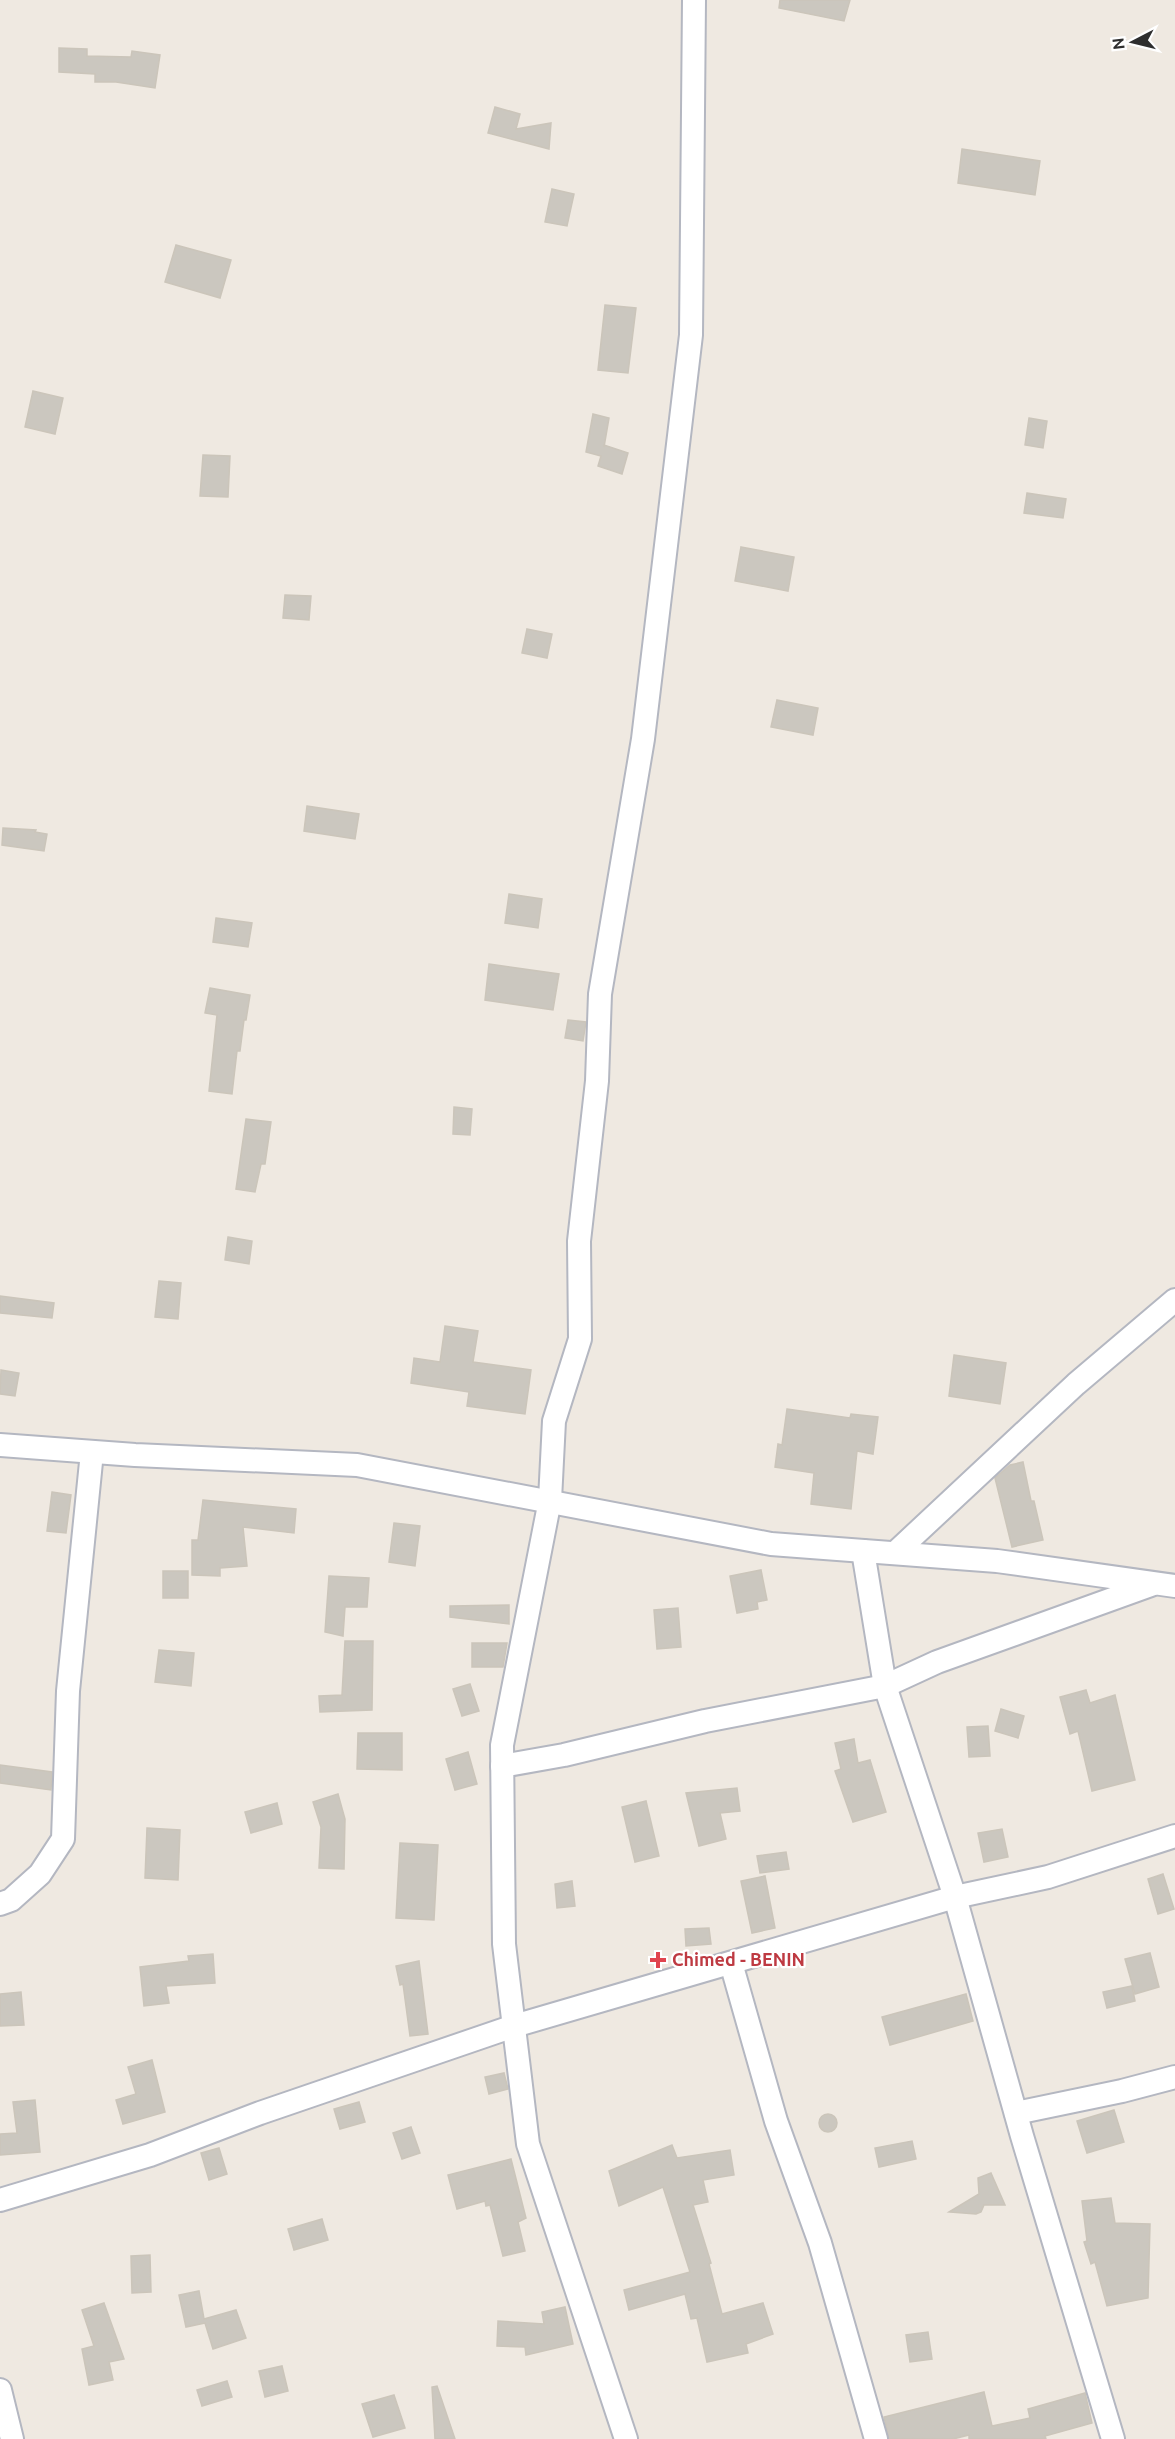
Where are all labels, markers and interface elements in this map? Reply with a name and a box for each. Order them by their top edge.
north arrow [1103,12,1163,72]
text: N [1108,37,1128,51]
place label: Chimed - BENIN [672,1949,805,1969]
marker: Chimed - BENIN [649,1951,667,1969]

